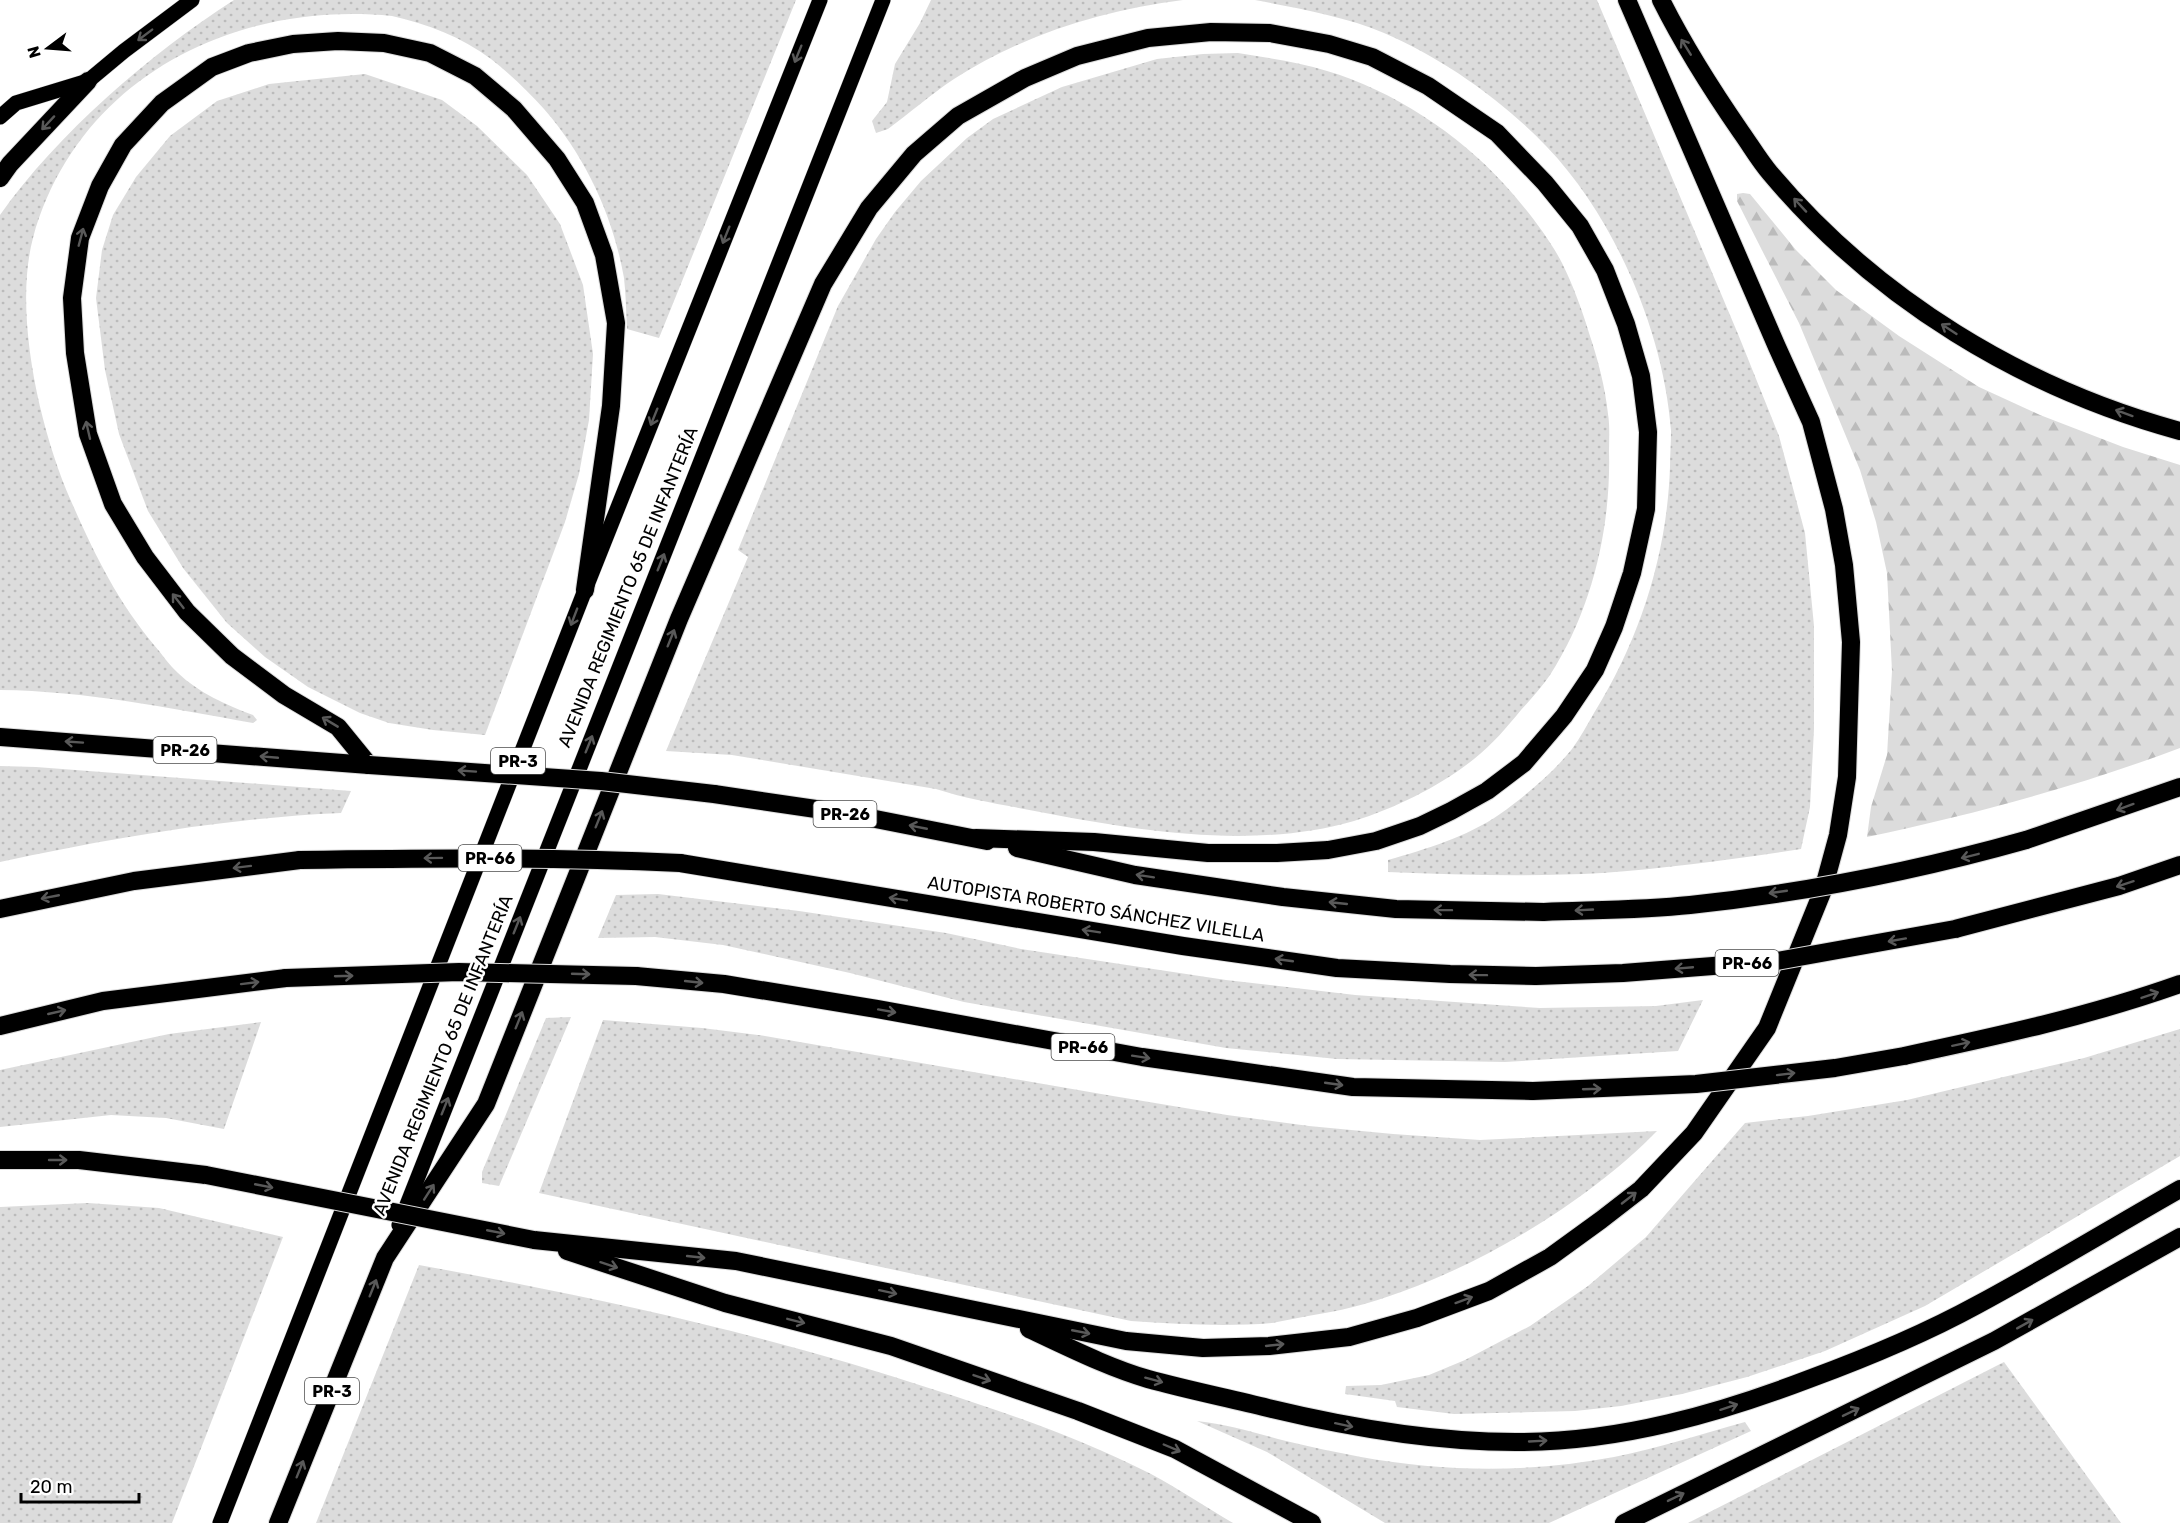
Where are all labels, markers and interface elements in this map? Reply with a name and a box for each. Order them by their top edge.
north arrow [18,18,78,78]
one-way arrow [138,29,154,41]
one-way arrow [1680,39,1692,56]
text: N [23,44,45,60]
one-way arrow [792,45,803,63]
one-way arrow [41,116,55,131]
one-way arrow [1792,197,1807,212]
one-way arrow [720,226,731,244]
one-way arrow [76,228,87,247]
one-way arrow [1941,323,1958,335]
one-way arrow [648,407,659,425]
one-way arrow [2115,407,2134,418]
one-way arrow [82,421,94,440]
street label: AVENIDA REGIMIENTO 65 DE INFANTERÍA [553,423,703,751]
one-way arrow [656,553,667,572]
one-way arrow [172,593,185,609]
one-way arrow [568,608,579,626]
one-way arrow [667,629,678,648]
one-way arrow [322,715,339,727]
one-way arrow [584,735,595,753]
one-way arrow [65,736,85,747]
road number: PR-26 [154,737,216,763]
road number: PR-3 [491,748,545,774]
one-way arrow [259,751,279,762]
one-way arrow [458,766,478,777]
road number: PR-26 [814,801,876,827]
one-way arrow [2116,802,2135,813]
one-way arrow [594,811,605,829]
one-way arrow [909,821,929,832]
road number: PR-66 [458,845,522,871]
one-way arrow [1960,850,1979,862]
one-way arrow [423,852,443,864]
one-way arrow [233,862,253,873]
street label: AUTOPISTA ROBERTO SÁNCHEZ VILELLA [926,871,1266,947]
one-way arrow [1135,871,1155,882]
one-way arrow [2116,879,2135,890]
one-way arrow [1769,887,1789,898]
street label: AVENIDA REGIMIENTO 65 DE INFANTERÍA [368,891,518,1219]
one-way arrow [40,892,60,903]
one-way arrow [889,893,909,904]
one-way arrow [1328,897,1348,908]
one-way arrow [1434,904,1454,915]
one-way arrow [1575,904,1595,915]
one-way arrow [512,916,523,935]
one-way arrow [1081,925,1101,936]
one-way arrow [1888,935,1908,946]
road number: PR-66 [1716,950,1778,976]
one-way arrow [1274,955,1294,966]
one-way arrow [1674,963,1694,974]
one-way arrow [571,968,591,980]
one-way arrow [1468,969,1488,981]
one-way arrow [334,970,354,982]
one-way arrow [684,976,704,987]
one-way arrow [239,977,259,988]
one-way arrow [2140,988,2159,999]
one-way arrow [47,1006,66,1018]
one-way arrow [877,1006,897,1017]
one-way arrow [514,1011,525,1030]
road number: PR-66 [1052,1034,1114,1060]
one-way arrow [1952,1037,1971,1049]
one-way arrow [1131,1052,1150,1063]
one-way arrow [1776,1068,1796,1079]
one-way arrow [1324,1079,1344,1090]
one-way arrow [1581,1084,1601,1095]
one-way arrow [441,1097,452,1116]
one-way arrow [48,1154,68,1166]
one-way arrow [253,1181,273,1192]
one-way arrow [422,1183,435,1200]
one-way arrow [1621,1192,1637,1205]
one-way arrow [486,1227,506,1238]
one-way arrow [686,1252,706,1263]
one-way arrow [599,1260,618,1271]
one-way arrow [368,1279,379,1298]
one-way arrow [878,1287,897,1298]
one-way arrow [1454,1294,1473,1305]
one-way arrow [786,1316,805,1328]
one-way arrow [2016,1317,2033,1329]
one-way arrow [1071,1327,1091,1338]
one-way arrow [1265,1340,1285,1351]
one-way arrow [972,1373,991,1384]
one-way arrow [1144,1374,1163,1386]
road number: PR-3 [305,1378,359,1404]
one-way arrow [1719,1401,1738,1412]
one-way arrow [1842,1405,1860,1417]
one-way arrow [1334,1419,1353,1431]
one-way arrow [1527,1436,1547,1447]
one-way arrow [1162,1443,1181,1454]
one-way arrow [295,1460,306,1478]
scale bar [21,1466,140,1504]
text: 20 m [30,1476,72,1498]
one-way arrow [1667,1491,1684,1503]

